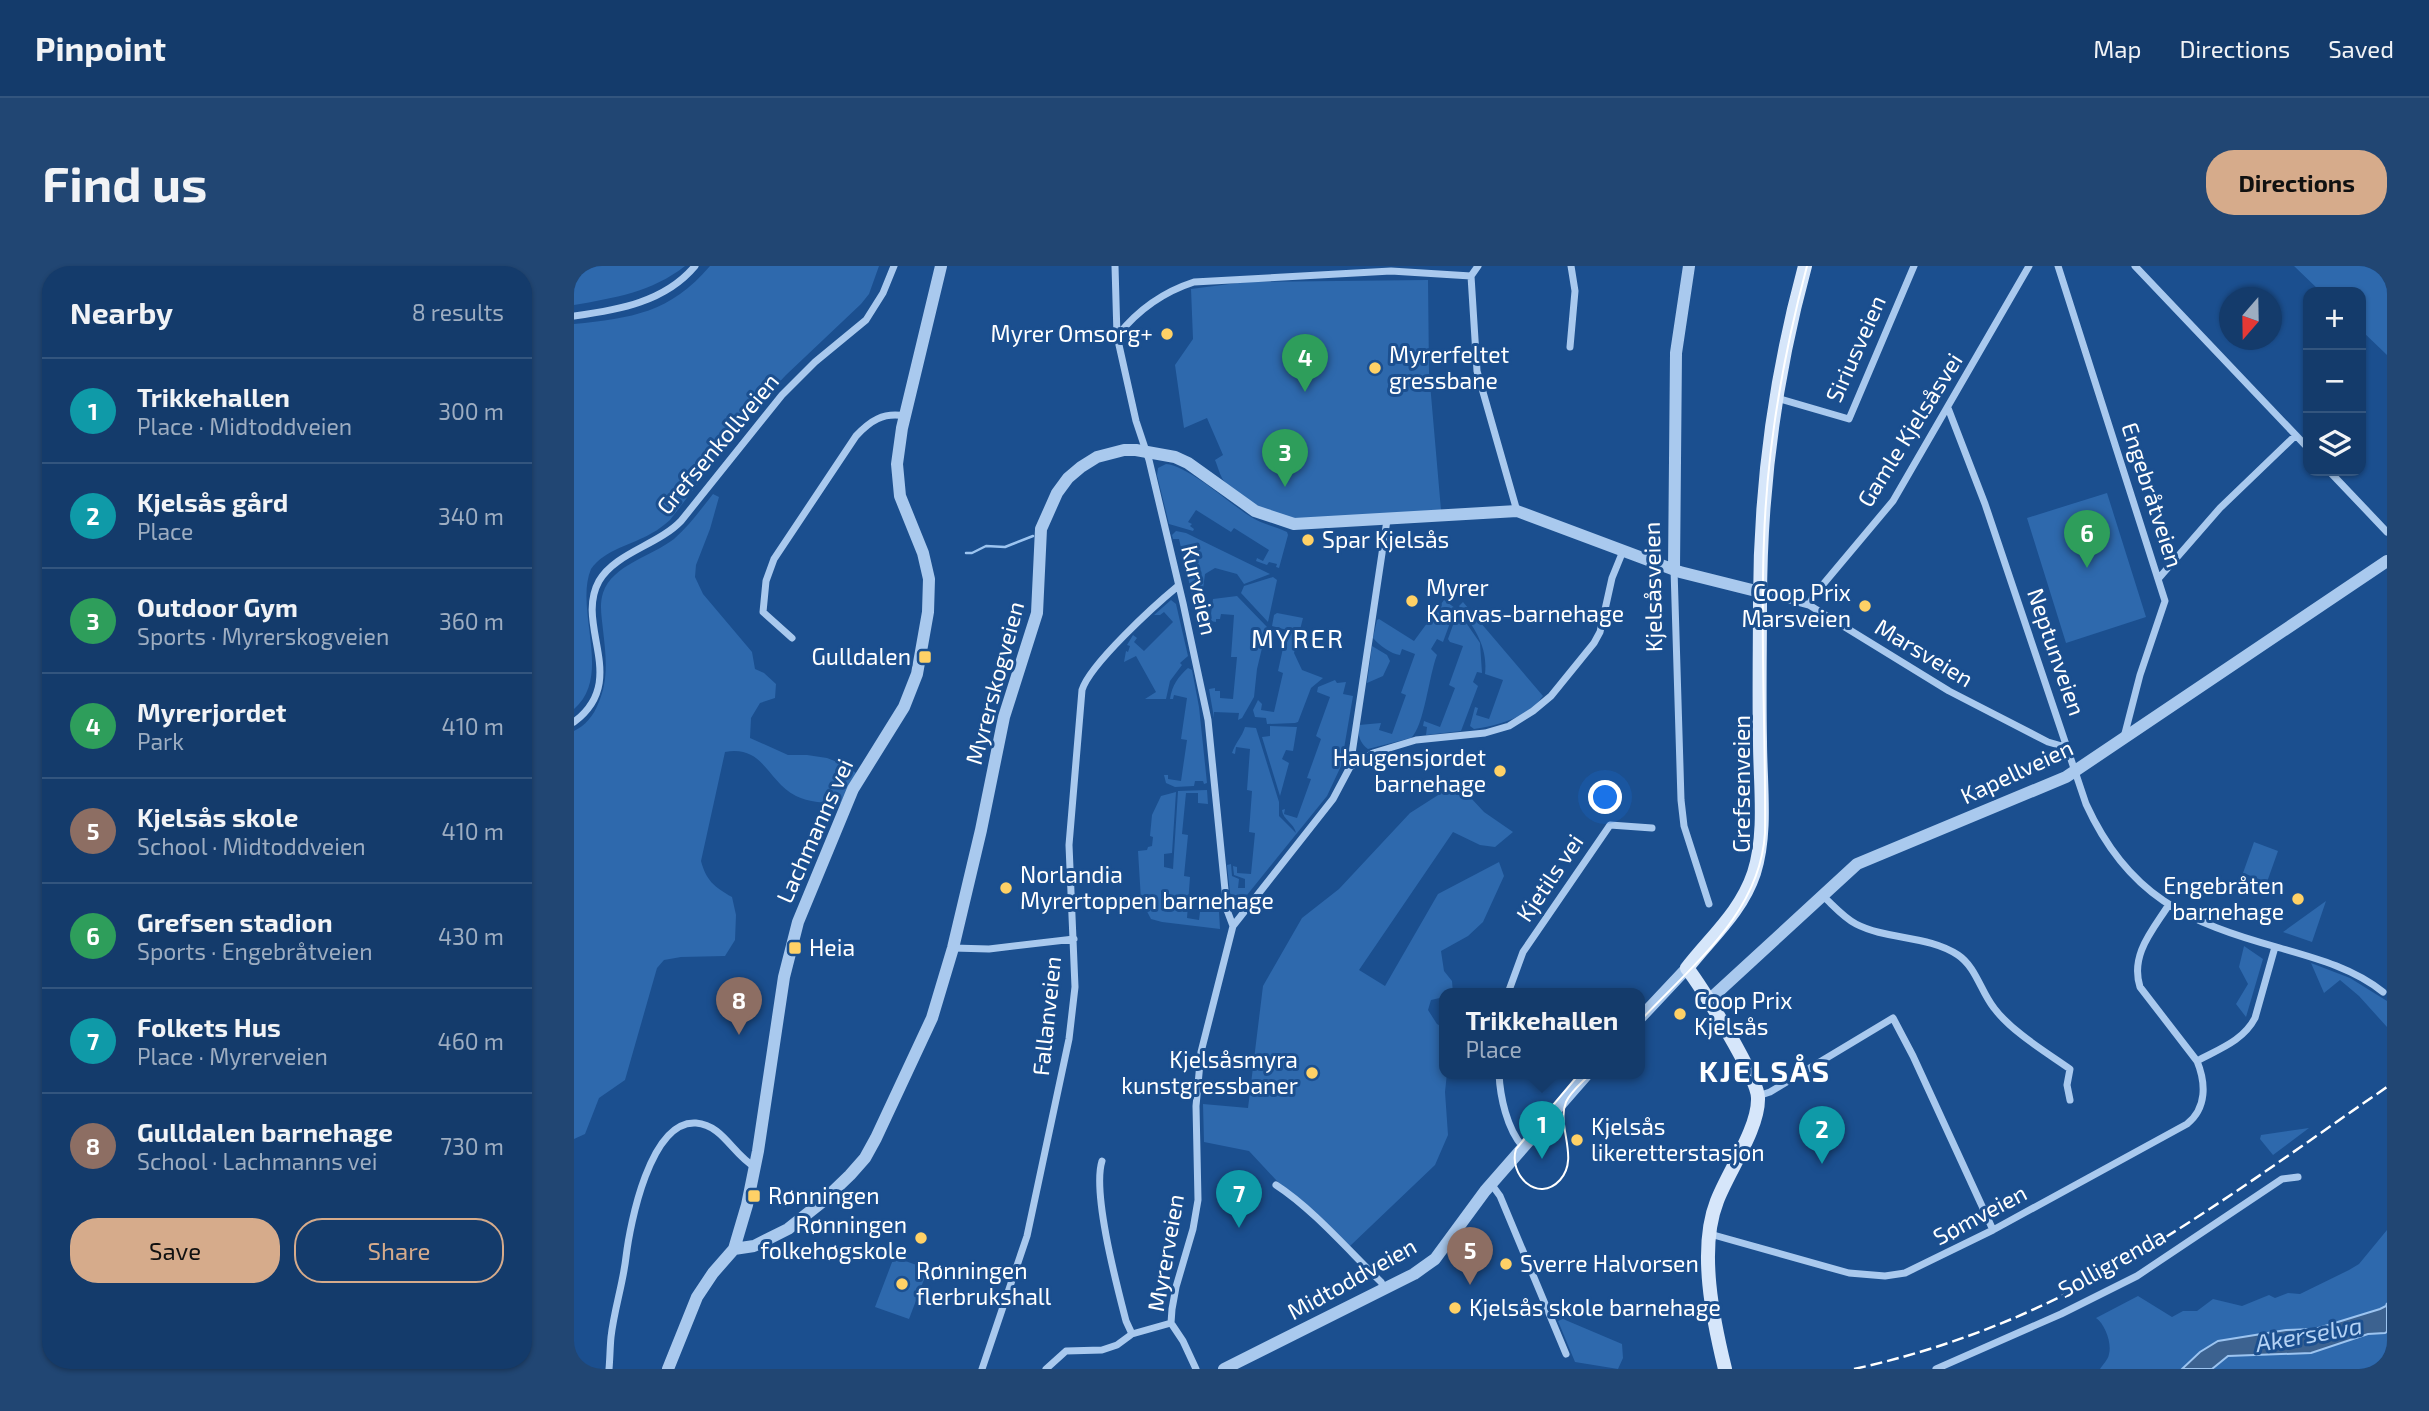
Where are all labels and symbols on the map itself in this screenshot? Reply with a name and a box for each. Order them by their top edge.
north arrow [2219,287,2282,350]
street label: Siriusveien [1819,291,1891,406]
place label: Myrer Omsorg+ [991,319,1153,347]
marker: Myrer Omsorg+ [1159,326,1175,342]
pin: 4 [1282,334,1328,392]
place label: Myrerfeltet gressbane [1389,340,1510,394]
street label: Gamle Kjelsåsvei [1851,347,1968,512]
marker: Myrerfeltet gressbane [1367,360,1383,376]
street label: Grefsenkollveien [650,367,784,519]
street label: Engebråtveien [2116,419,2190,571]
pin: 3 [1262,429,1308,487]
pin: 6 [2064,510,2110,568]
street label: Kjelsåsveien [1637,522,1667,652]
place label: Spar Kjelsås [1322,525,1449,553]
marker: Spar Kjelsås [1300,532,1316,548]
street label: Kurveien [1176,542,1224,638]
place label: Myrer Kanvas-barnehage [1426,573,1624,627]
place label: Coop Prix Marsveien [1742,578,1851,632]
street label: Neptunveien [2022,584,2092,719]
marker: Myrer Kanvas-barnehage [1404,593,1420,609]
street label: Myrerskogveien [959,598,1029,767]
marker: Coop Prix Marsveien [1857,598,1873,614]
street label: Marsveien [1870,612,1979,692]
district label: MYRER [1251,622,1345,653]
place label: Gulldalen [811,642,911,670]
marker: Gulldalen [917,649,933,665]
street label: Grefsenveien [1727,715,1755,853]
street label: Kapellveien [1956,733,2077,809]
place label: Haugensjordet barnehage [1333,743,1486,797]
street label: Lachmanns vei [770,754,858,907]
marker: Haugensjordet barnehage [1492,763,1508,779]
your location [1588,780,1622,814]
street label: Kjetils vei [1510,828,1589,926]
place label: Norlandia Myrertoppen barnehage [1020,860,1274,914]
place label: Engebråten barnehage [2163,871,2284,925]
marker: Norlandia Myrertoppen barnehage [998,880,1014,896]
marker: Engebråten barnehage [2290,891,2306,907]
place label: Heia [809,933,855,961]
marker: Heia [787,940,803,956]
street label: Fallanveien [1026,955,1066,1077]
pin: 8 [716,977,762,1035]
place label: Coop Prix Kjelsås [1694,986,1792,1040]
marker: Coop Prix Kjelsås [1672,1006,1688,1022]
place label: Kjelsåsmyra kunstgressbaner [1121,1045,1298,1099]
district label: KJELSÅS [1699,1052,1831,1088]
marker: Kjelsåsmyra kunstgressbaner [1304,1065,1320,1081]
pin: 1 [1519,1101,1565,1159]
pin: 2 [1799,1106,1845,1164]
place label: Kjelsås likeretterstasjon [1591,1112,1765,1166]
marker: Kjelsås likeretterstasjon [1569,1132,1585,1148]
pin: 7 [1216,1170,1262,1228]
street label: Sømveien [1928,1178,2031,1250]
place label: Rønningen [768,1181,880,1209]
marker: Rønningen [746,1188,762,1204]
street label: Myrerveien [1141,1192,1189,1314]
place label: Rønningen folkehøgskole [760,1210,907,1264]
street label: Solligrenda [2053,1221,2170,1303]
pin: 5 [1447,1227,1493,1285]
marker: Rønningen folkehøgskole [913,1230,929,1246]
street label: Midtoddveien [1282,1231,1421,1325]
place label: Sverre Halvorsen [1520,1249,1699,1277]
place label: Rønningen flerbrukshall [916,1256,1052,1310]
marker: Sverre Halvorsen [1498,1256,1514,1272]
marker: Rønningen flerbrukshall [894,1276,910,1292]
place label: Kjelsås skole barnehage [1469,1293,1721,1321]
marker: Kjelsås skole barnehage [1447,1300,1463,1316]
water label: Akerselva [2252,1310,2364,1357]

